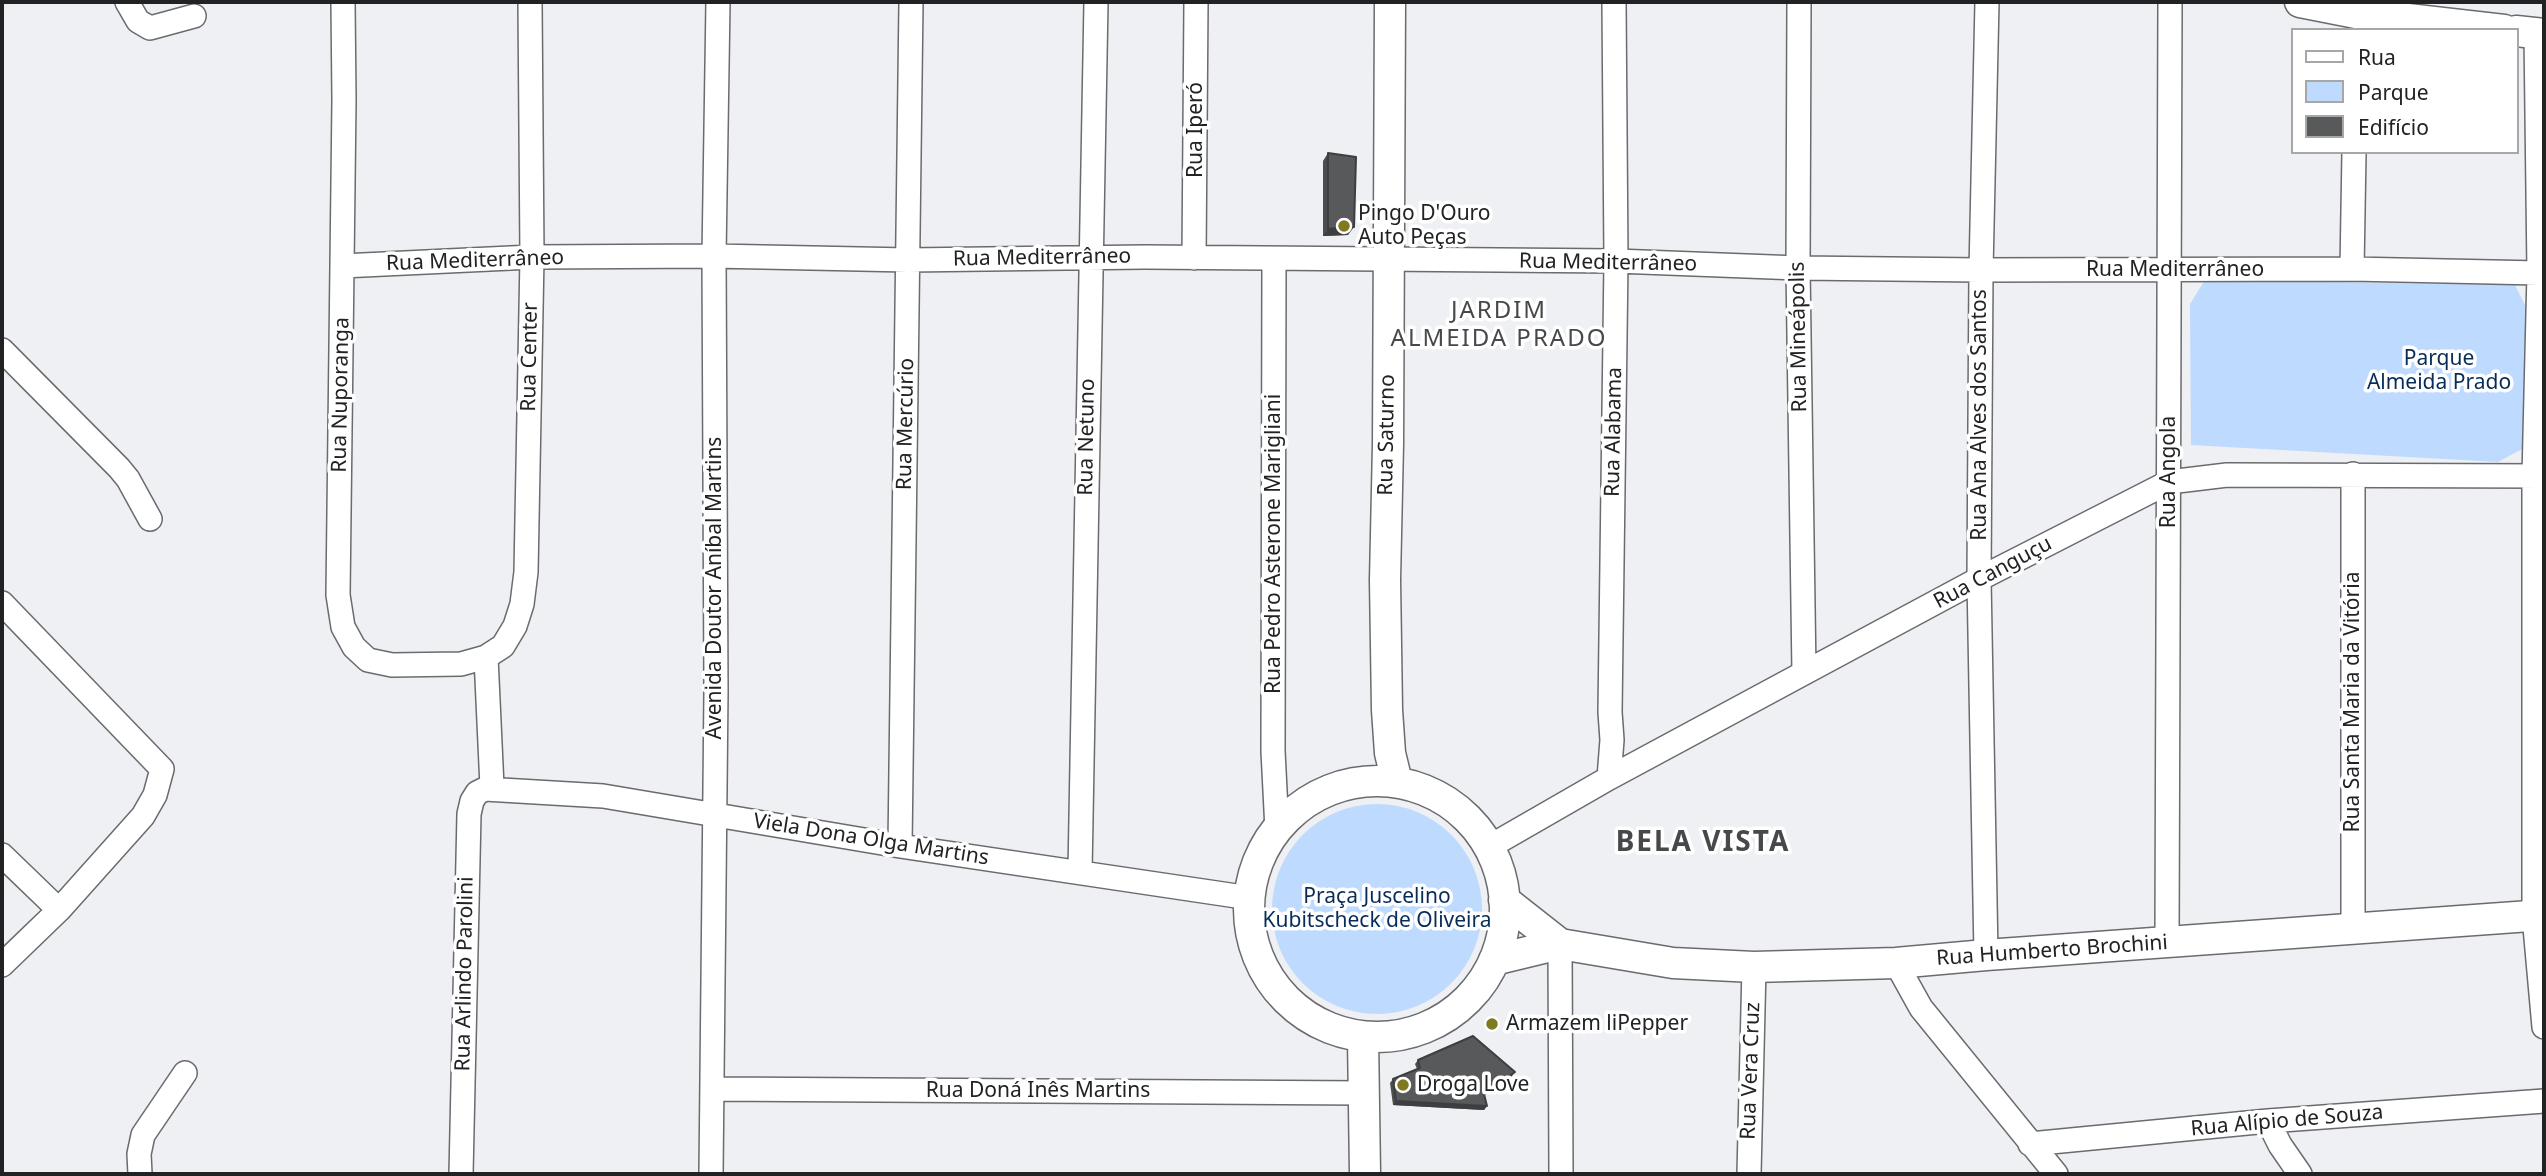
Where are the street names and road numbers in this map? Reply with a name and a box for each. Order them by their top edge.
street label: Rua Iperó [1183,82,1209,178]
street label: Rua Mediterrâneo [953,244,1131,272]
street label: Rua Mediterrâneo [386,245,564,277]
street label: Rua Mediterrâneo [1519,249,1697,277]
street label: Rua Mediterrâneo [2086,257,2264,283]
street label: Rua Mineápolis [1785,261,1813,413]
street label: Rua Ana Alves dos Santos [1967,289,1993,541]
street label: Rua Center [516,302,544,412]
street label: Rua Nuporanga [327,317,355,473]
street label: Rua Mercúrio [892,358,920,490]
street label: Rua Alabama [1600,367,1628,497]
street label: Rua Saturno [1373,374,1401,496]
street label: Rua Netuno [1073,378,1101,496]
street label: Rua Pedro Asterone Marigliani [1261,394,1287,694]
street label: Rua Angola [2156,416,2182,528]
street label: Avenida Doutor Aníbal Martins [702,437,728,739]
street label: Rua Canguçu [1930,531,2056,615]
street label: Rua Santa Maria da Vitória [2340,572,2366,832]
street label: Viela Dona Olga Martins [751,809,991,871]
street label: Rua Arlindo Parolini [451,876,479,1072]
street label: Rua Humberto Brochini [1935,930,2169,972]
street label: Rua Vera Cruz [1736,1002,1766,1140]
street label: Rua Doná Inês Martins [926,1078,1150,1104]
street label: Rua Alípio de Souza [2190,1100,2384,1142]

